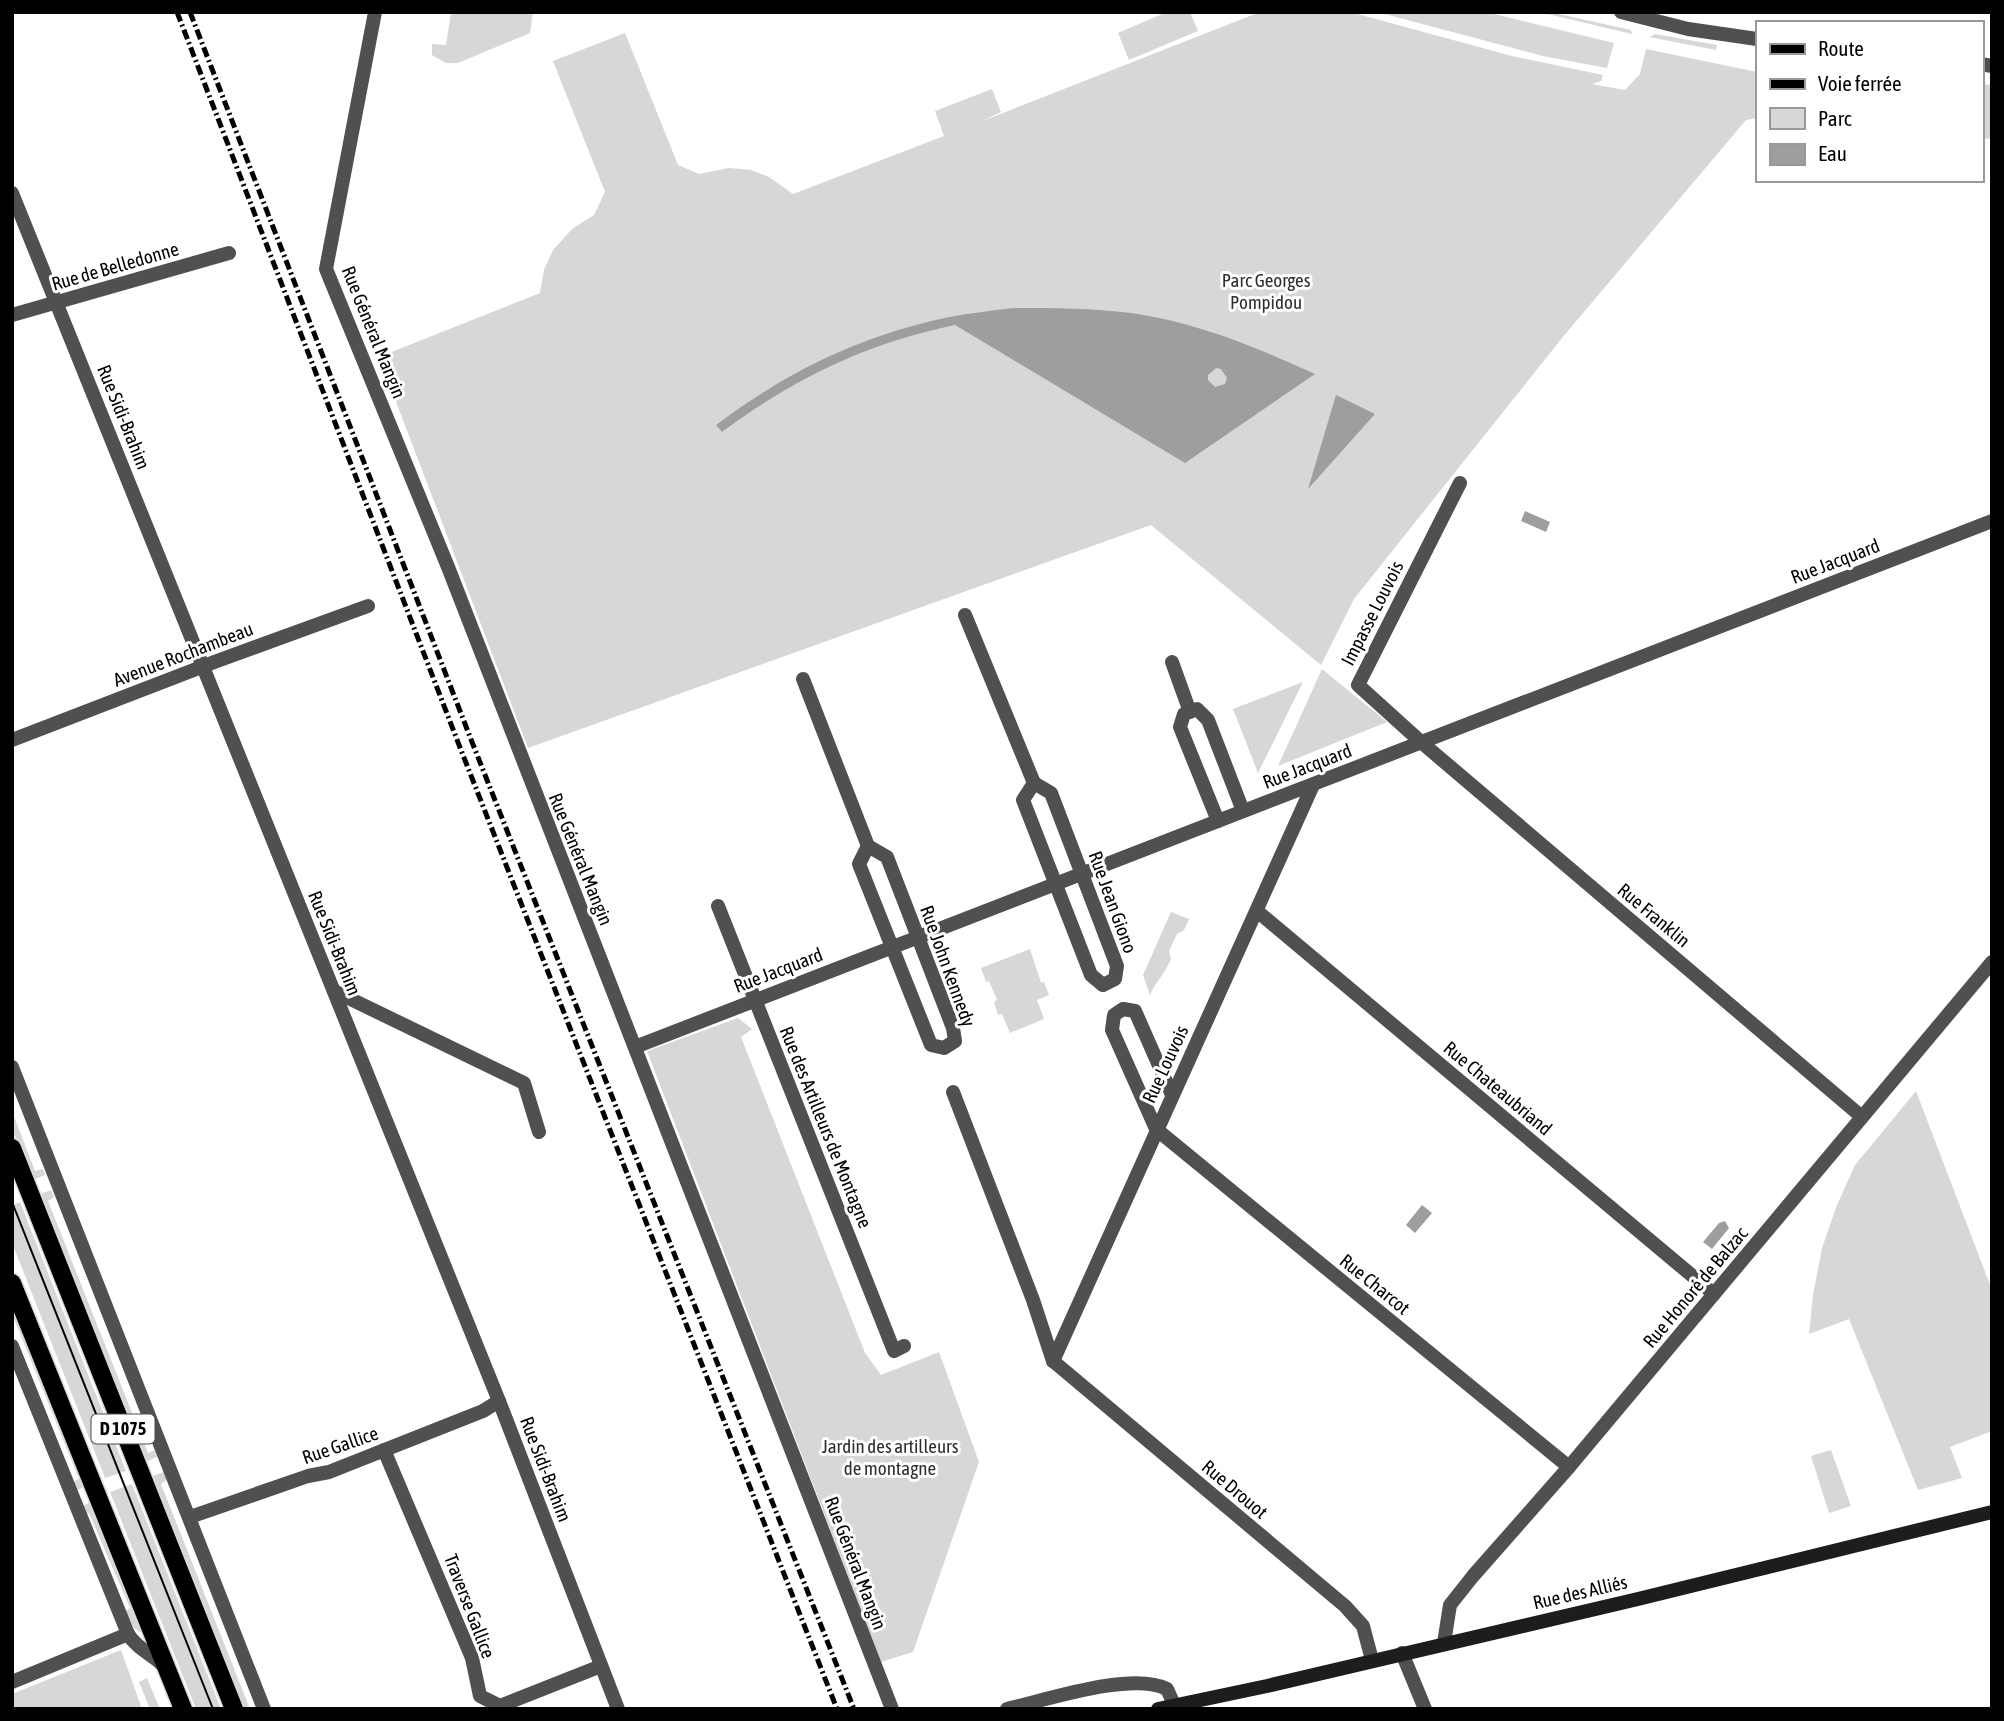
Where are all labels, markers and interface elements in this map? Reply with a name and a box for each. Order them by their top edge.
legend [1756,21,1983,182]
text: Route [1818,36,1864,60]
text: Voie ferrée [1818,71,1901,95]
text: Parc [1818,106,1852,130]
text: Eau [1818,141,1847,165]
street label: Rue de Belledonne [49,237,181,295]
street label: Rue Général Mangin [337,263,411,401]
park label: Parc Georges Pompidou [1222,269,1311,313]
street label: Rue Sidi-Brahim [93,362,155,472]
street label: Rue Jacquard [1787,534,1883,588]
street label: Impasse Louvois [1336,557,1408,669]
street label: Avenue Rochambeau [110,617,256,691]
street label: Rue Jacquard [1259,739,1355,793]
street label: Rue Général Mangin [544,790,618,928]
street label: Rue Jean Giono [1084,848,1142,956]
street label: Rue Franklin [1613,878,1695,952]
street label: Rue Sidi-Brahim [304,888,366,998]
street label: Rue John Kennedy [916,902,980,1030]
street label: Rue Jacquard [730,943,826,997]
street label: Rue Louvois [1137,1021,1193,1106]
street label: Rue des Artilleurs de Montagne [775,1023,877,1231]
street label: Rue Chateaubriand [1439,1036,1557,1140]
street label: Rue Honoré de Balzac [1638,1221,1752,1352]
street label: Rue Charcot [1336,1249,1414,1319]
street label: Rue Sidi-Brahim [516,1413,576,1525]
road number: D 1075 [92,1414,154,1444]
street label: Rue Gallice [299,1422,381,1468]
park label: Jardin des artilleurs de montagne [822,1435,959,1479]
street label: Rue Drouot [1198,1455,1272,1523]
street label: Rue Général Mangin [821,1493,891,1633]
street label: Traverse Gallice [440,1551,500,1661]
street label: Rue des Alliés [1531,1570,1629,1614]

